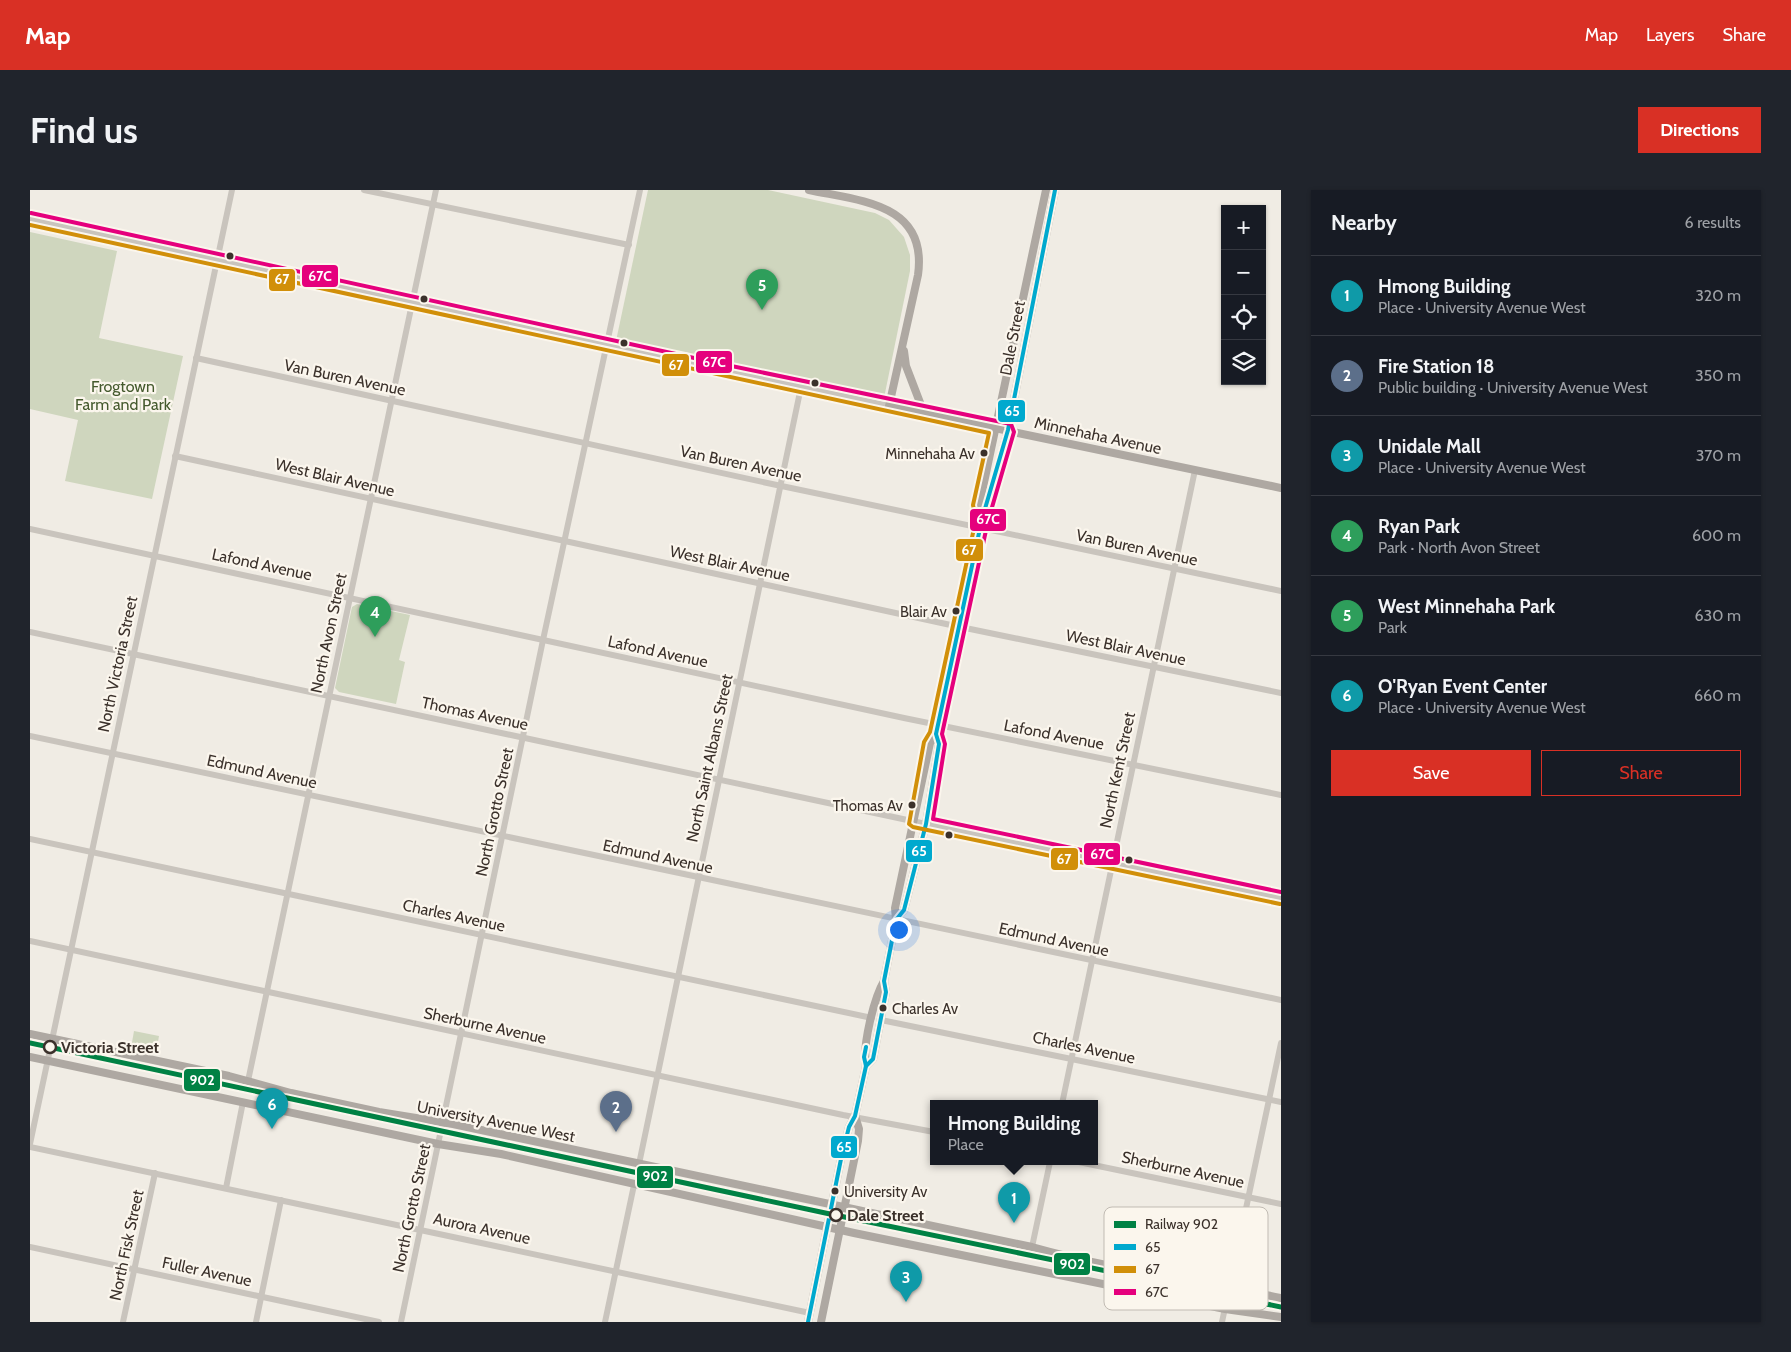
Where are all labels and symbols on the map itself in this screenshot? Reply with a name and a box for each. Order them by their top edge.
unlabelled marker [225,251,235,261]
line badge: 67C [301,264,339,288]
text: 67C [308,267,332,285]
line badge: 67 [268,268,296,292]
pin: 5 [746,269,778,310]
text: 67 [274,270,290,288]
unlabelled marker [419,294,429,304]
street label: Dale Street [996,298,1029,377]
unlabelled marker [619,338,629,348]
line badge: 67C [695,350,733,374]
line badge: 67 [661,353,690,377]
text: 67C [702,353,726,371]
street label: Van Buren Avenue [283,355,407,400]
text: 67 [668,356,684,374]
park label: Frogtown Farm and Park [75,377,172,414]
unlabelled marker [810,378,820,388]
line badge: 65 [997,399,1026,423]
text: 65 [1004,402,1020,420]
street label: Minnehaha Avenue [1033,413,1163,458]
street label: Van Buren Avenue [679,441,803,486]
place label: Minnehaha Av [885,445,976,463]
marker: Minnehaha Av [979,448,989,458]
street label: West Blair Avenue [273,455,396,500]
line badge: 67C [969,508,1007,532]
text: 67C [976,510,1000,528]
street label: Van Buren Avenue [1075,525,1199,570]
line badge: 67 [955,538,984,562]
text: 67 [961,541,977,559]
street label: West Blair Avenue [668,542,792,585]
street label: Lafond Avenue [210,545,314,584]
street label: North Avon Street [307,571,351,695]
street label: North Victoria Street [94,594,141,734]
pin: 4 [359,596,391,637]
place label: Blair Av [900,603,948,621]
marker: Blair Av [951,606,961,616]
street label: West Blair Avenue [1064,626,1188,669]
street label: Lafond Avenue [606,632,710,671]
street label: North Saint Albans Street [682,672,737,844]
street label: Thomas Avenue [420,693,530,734]
street label: North Kent Street [1096,710,1139,830]
street label: Lafond Avenue [1002,715,1106,754]
street label: North Grotto Street [472,745,518,878]
street label: Edmund Avenue [205,751,319,792]
place label: Thomas Av [833,797,904,815]
marker: Thomas Av [907,800,917,810]
unlabelled marker [944,830,954,840]
street label: Edmund Avenue [601,836,715,877]
line badge: 65 [905,839,933,863]
text: 65 [911,842,927,860]
line badge: 67C [1083,842,1121,866]
text: 67C [1090,845,1114,863]
line badge: 67 [1050,847,1079,871]
text: 67 [1056,850,1072,868]
unlabelled marker [1124,855,1134,865]
street label: Charles Avenue [401,895,507,936]
your location [886,917,912,943]
street label: Edmund Avenue [997,919,1111,960]
place label: Charles Av [892,1000,959,1018]
street label: Sherburne Avenue [422,1003,548,1048]
marker: Charles Av [878,1003,888,1013]
street label: Charles Avenue [1031,1027,1137,1068]
place label: Victoria Street [61,1038,159,1057]
marker: Victoria Street [43,1040,57,1054]
line badge: 902 [183,1068,221,1092]
text: 902 [189,1071,215,1089]
pin: 6 [256,1088,288,1129]
pin: 2 [600,1091,632,1132]
street label: University Avenue West [415,1097,577,1146]
line badge: 65 [830,1135,858,1159]
text: 65 [836,1138,852,1156]
street label: North Grotto Street [389,1141,435,1274]
street label: Sherburne Avenue [1120,1147,1246,1192]
line badge: 902 [636,1165,674,1189]
text: 902 [642,1167,668,1185]
pin: 1 [998,1182,1030,1223]
place label: University Av [844,1183,928,1201]
marker: University Av [830,1186,840,1196]
street label: North Fisk Street [105,1187,148,1302]
place label: Dale Street [847,1206,925,1225]
legend [1104,1207,1268,1310]
marker: Dale Street [829,1208,843,1222]
street label: Aurora Avenue [432,1209,532,1248]
text: Railway 902 [1145,1215,1218,1233]
text: 65 [1145,1238,1161,1256]
line badge: 902 [1053,1252,1091,1276]
street label: Fuller Avenue [160,1253,253,1290]
text: 902 [1059,1255,1085,1273]
text: 67 [1145,1260,1160,1278]
pin: 3 [890,1261,922,1302]
text: 67C [1145,1283,1169,1301]

